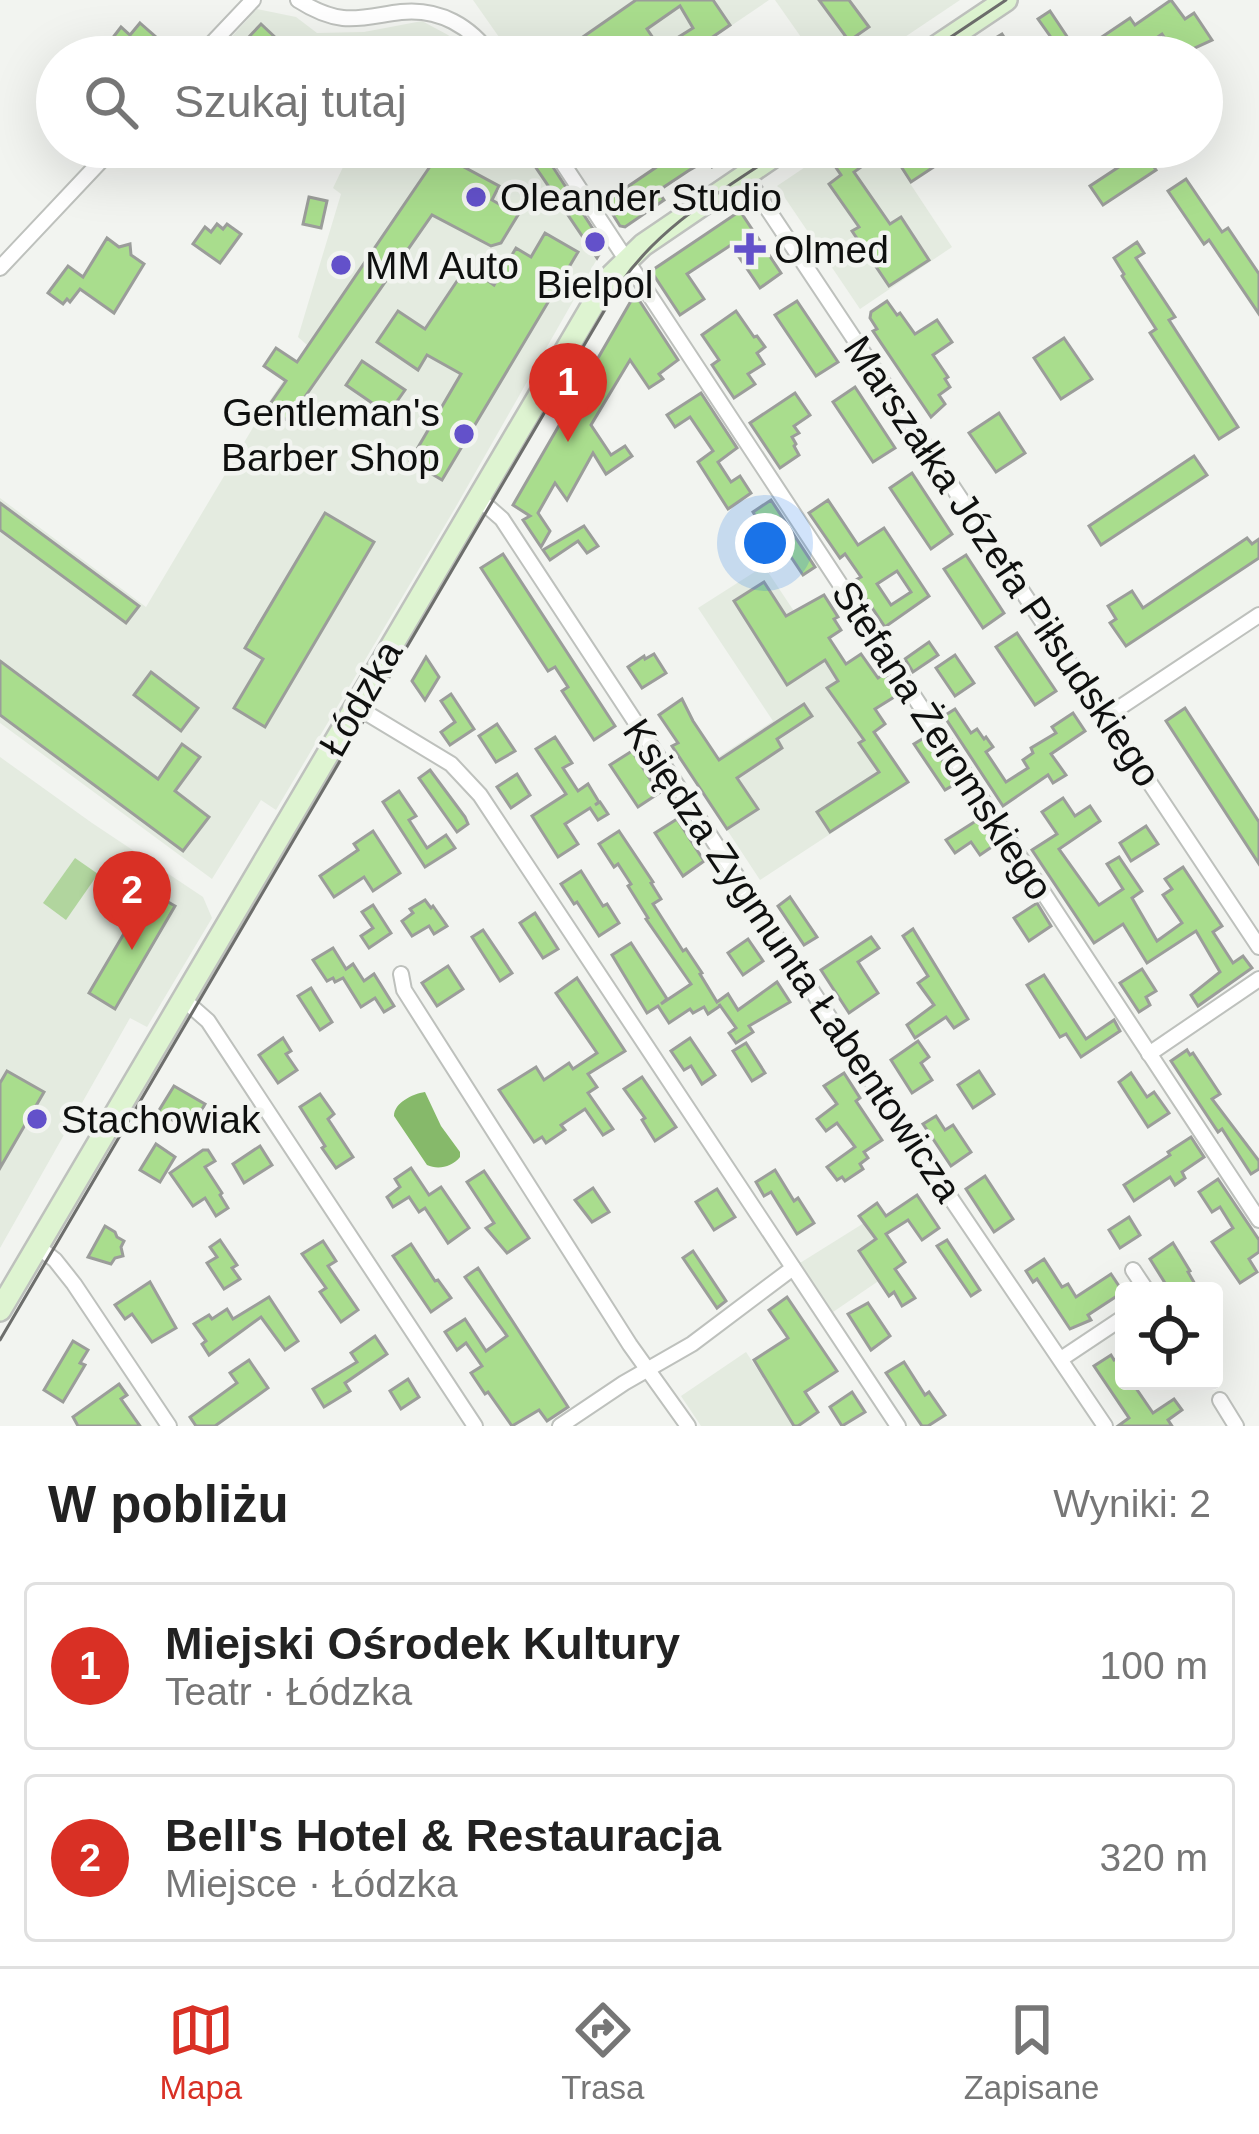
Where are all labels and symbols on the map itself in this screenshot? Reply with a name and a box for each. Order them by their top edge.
place label: Oleander Studio [500,176,782,219]
marker: Oleander Studio [463,184,489,210]
place label: Olmed [774,228,889,271]
marker: Bielpol [582,229,608,255]
marker: Olmed [737,236,763,262]
place label: MM Auto [365,244,519,287]
marker: MM Auto [328,252,354,278]
place label: Bielpol [536,263,654,306]
street label: Marszałka Józefa Piłsudskiego [836,328,1170,794]
pin: 1 [529,343,607,442]
place label: Gentleman's Barber Shop [221,391,440,479]
marker: Gentleman's Barber Shop [451,421,477,447]
your location [735,513,795,573]
street label: Stefana Żeromskiego [824,573,1062,907]
street label: Łódzka [310,633,411,763]
street label: Księdza Zygmunta Łabentowicza [615,711,971,1210]
pin: 2 [93,851,171,950]
place label: Stachowiak [61,1098,261,1141]
marker: Stachowiak [24,1106,50,1132]

